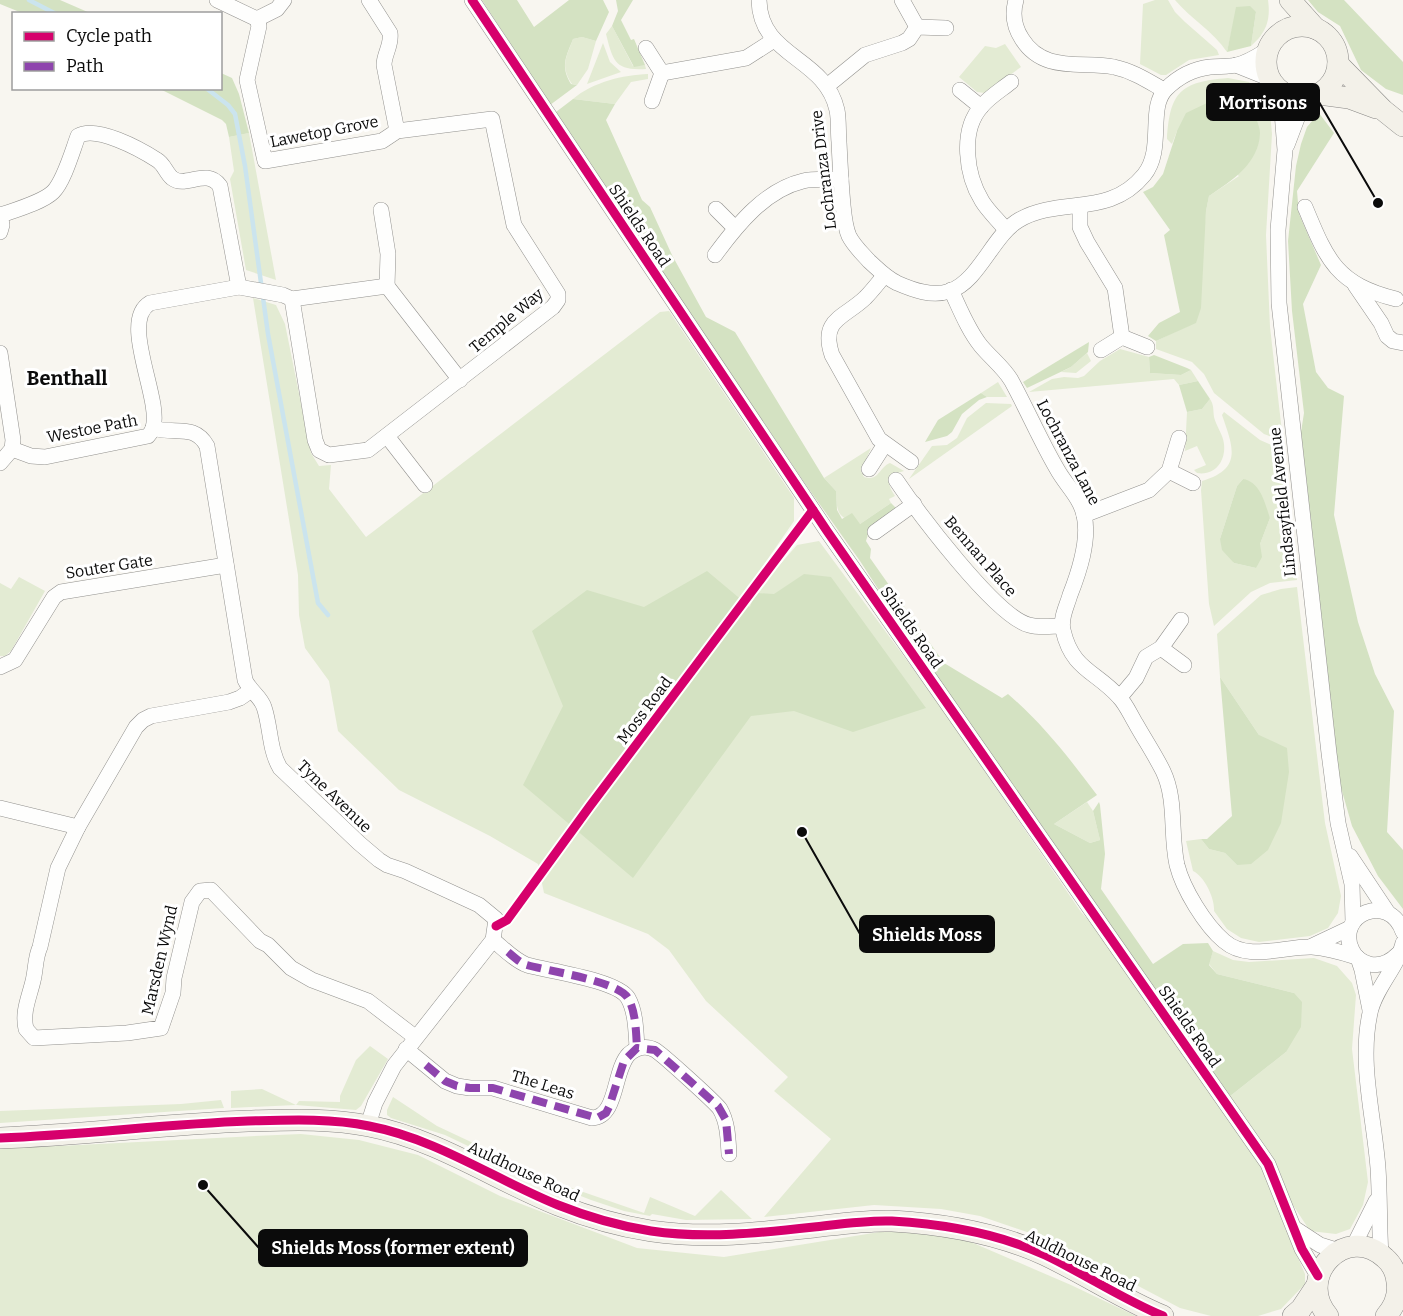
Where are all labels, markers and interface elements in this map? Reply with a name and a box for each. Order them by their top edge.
legend [12,12,222,90]
text: Cycle path [66,25,152,47]
text: Path [66,55,104,77]
callout: Morrisons [1207,84,1319,120]
text: Morrisons [1219,92,1307,114]
street label: Lochranza Drive [807,109,840,231]
street label: Lawetop Grove [268,112,380,151]
street label: Shields Road [605,180,674,271]
street label: Temple Way [466,284,547,357]
district label: Benthall [27,366,107,390]
street label: Lochranza Lane [1033,396,1104,508]
street label: Westoe Path [45,410,139,447]
street label: Lindsayfield Avenue [1265,426,1300,578]
street label: Bennan Place [941,512,1021,600]
street label: Souter Gate [64,550,154,583]
street label: Shields Road [876,583,947,672]
street label: Moss Road [613,673,676,748]
street label: Tyne Avenue [294,756,376,837]
street label: Marsden Wynd [138,903,181,1017]
callout: Shields Moss [860,916,994,952]
text: Shields Moss [872,924,982,946]
street label: Shields Road [1154,982,1225,1071]
street label: The Leas [509,1066,577,1103]
street label: Auldhouse Road [465,1137,583,1206]
street label: Auldhouse Road [1022,1225,1140,1296]
callout: Shields Moss (former extent) [259,1230,527,1266]
text: Shields Moss (former extent) [271,1237,515,1259]

